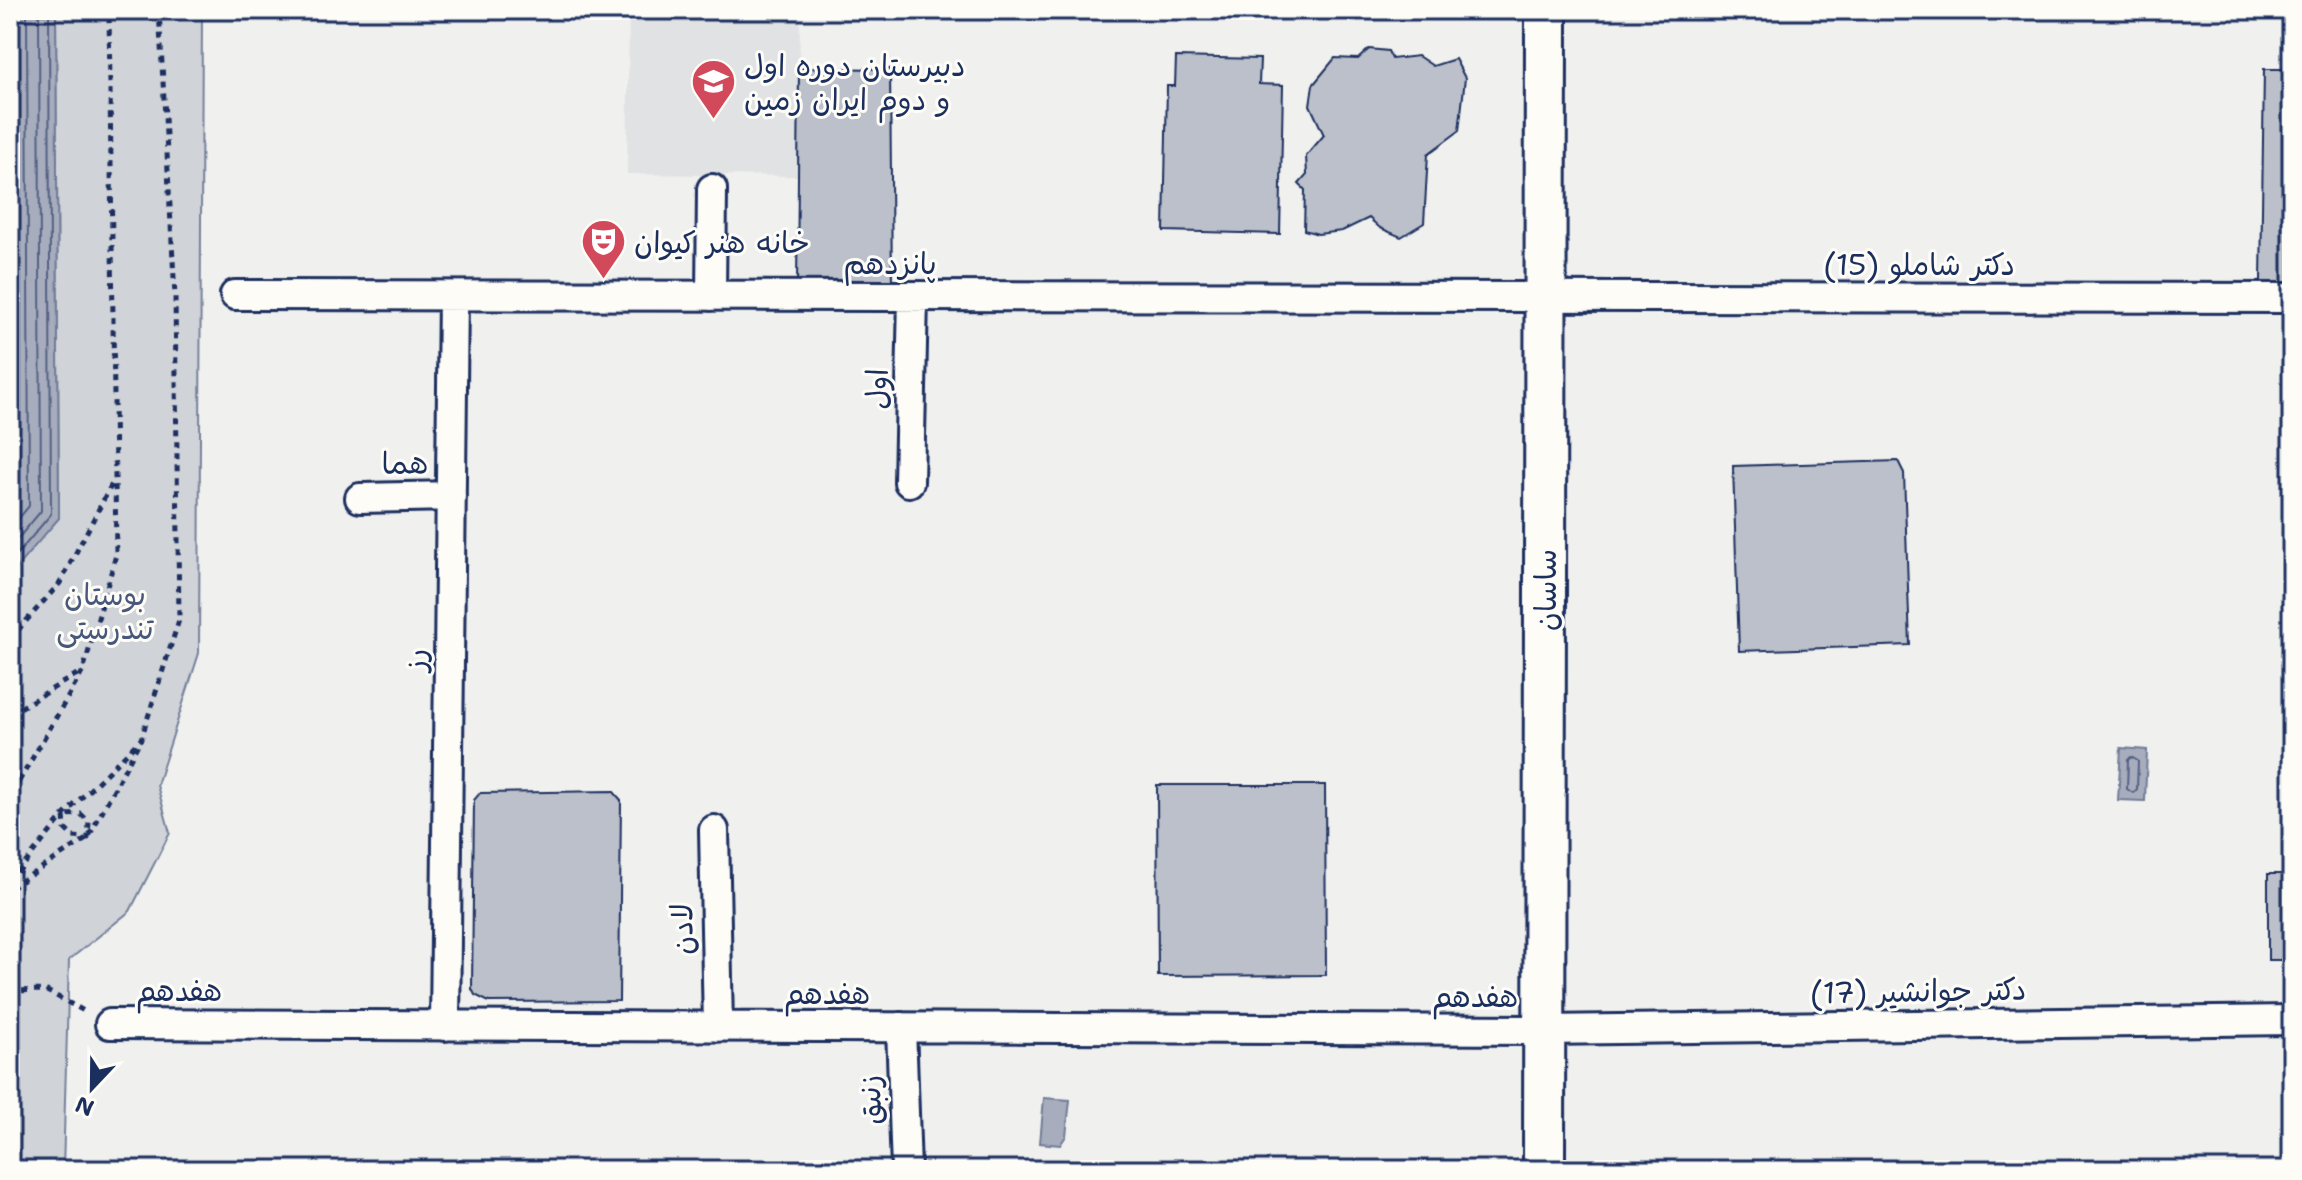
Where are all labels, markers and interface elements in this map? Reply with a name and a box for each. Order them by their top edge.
place label: دبیرستان دوره اول و دوم ایران زمین [744,45,966,123]
school or university icon: دبیرستان دوره اول و دوم ایران زمین [689,58,737,121]
theatre icon: خانه هنر کیوان [579,218,627,281]
place label: خانه هنر کیوان [634,222,810,263]
street label: پانزدهم [843,243,937,286]
street label: دکتر شاملو (15) [1823,244,2015,285]
street label: اول [856,368,898,410]
street label: هما [381,442,429,484]
street label: ساسان [1525,549,1566,631]
park label: بوستان تندرستی [56,574,154,649]
street label: رز [394,648,436,675]
street label: لادن [661,903,703,955]
street label: دکتر جوانشیر (17) [1809,969,2027,1013]
street label: هفدهم [136,970,222,1014]
street label: هفدهم [784,973,870,1017]
street label: هفدهم [1432,976,1518,1020]
north arrow [52,1048,132,1128]
street label: زنبق [849,1074,891,1126]
text: N [71,1089,98,1123]

